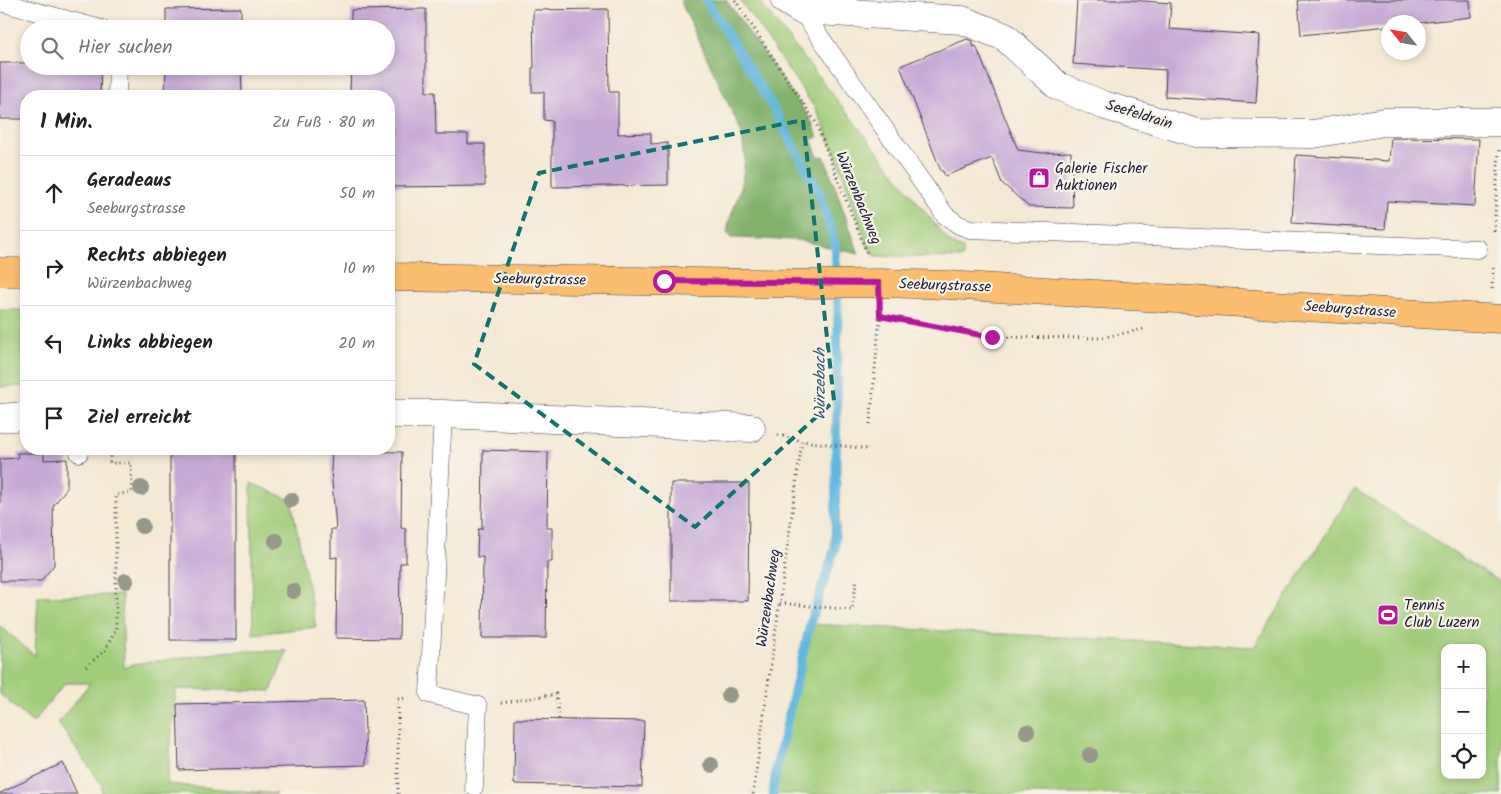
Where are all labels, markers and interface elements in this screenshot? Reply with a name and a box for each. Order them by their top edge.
north arrow [1381,15,1426,60]
search box [20,20,395,75]
text: Hier suchen [78,33,172,63]
icon: search [38,34,66,62]
street label: Seefeldrain [1103,93,1175,137]
text: 1 Min. [40,106,92,139]
text: Zu Fuß · 80 m [272,110,375,135]
street label: Würzenbachweg [828,148,888,248]
place label: Galerie Fischer Auktionen [1055,157,1148,198]
text: Geradeaus [87,166,172,196]
shop icon: Galerie Fischer Auktionen [1027,166,1051,190]
icon: ahead [40,179,68,207]
text: 50 m [339,181,375,206]
text: Seeburgstrasse [87,196,186,221]
text: Rechts abbiegen [87,241,227,271]
icon: right [40,254,68,282]
text: 10 m [343,256,375,281]
street label: Seeburgstrasse [494,267,587,293]
route start [653,270,676,293]
text: Würzenbachweg [87,271,192,296]
street label: Seeburgstrasse [898,272,992,300]
street label: Seeburgstrasse [1303,295,1397,325]
route end [981,326,1004,349]
text: Links abbiegen [87,328,213,358]
icon: left [40,329,68,357]
text: 20 m [339,331,375,356]
water label: Würzebach [808,347,833,420]
text: Ziel erreicht [87,403,192,433]
icon: arrive [40,404,68,432]
street label: Würzenbachweg [750,547,788,649]
place label: Tennis Club Luzern [1404,594,1479,635]
sports icon: Tennis Club Luzern [1376,603,1400,627]
map controls [1441,644,1486,779]
button: + [1441,644,1486,689]
button: − [1441,689,1486,734]
button: locate [1441,734,1486,779]

